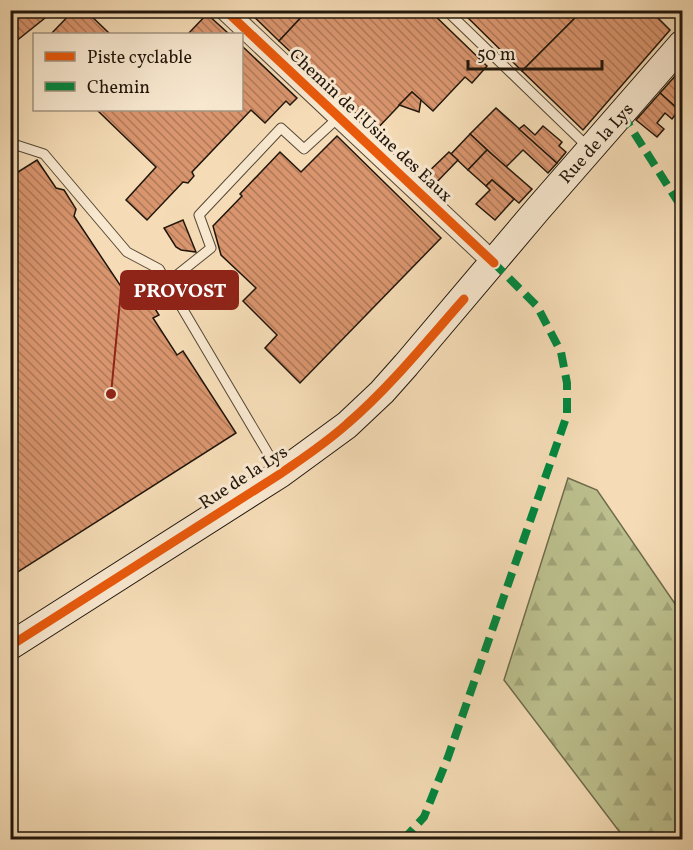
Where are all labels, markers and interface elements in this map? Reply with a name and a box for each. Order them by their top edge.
legend [33,33,243,111]
scale bar [468,33,602,71]
text: 50 m [477,43,516,68]
street label: Chemin de l'Usine des Eaux [283,44,457,209]
text: Piste cyclable [87,46,192,71]
text: Chemin [87,76,150,101]
street label: Rue de la Lys [554,98,640,190]
callout: PROVOST [121,271,238,309]
text: PROVOST [133,278,227,306]
street label: Rue de la Lys [195,440,293,516]

